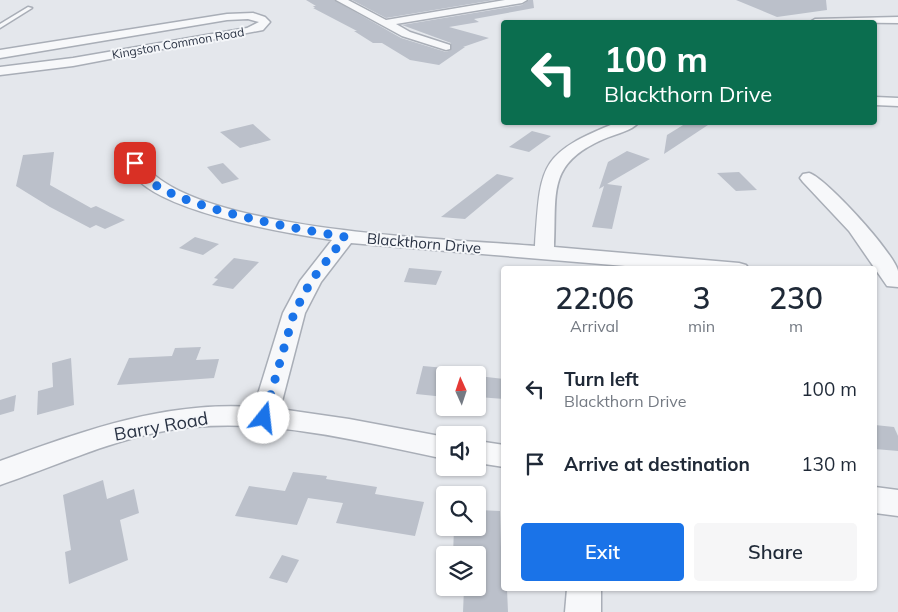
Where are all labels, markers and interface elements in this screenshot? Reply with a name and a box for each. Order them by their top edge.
street label: Kingston Common Road [111,24,245,62]
text: 100 m [604,37,708,81]
icon: left [521,40,586,105]
text: Blackthorn Drive [604,80,772,108]
pin [114,142,156,184]
icon: arrive [121,149,149,177]
street label: Blackthorn Drive [366,229,482,257]
text: 22:06 [555,279,634,317]
text: 3 [693,279,711,317]
text: 230 [769,279,823,317]
text: Arrival [570,316,619,336]
text: min [688,316,715,336]
text: m [789,316,803,336]
north arrow [436,366,486,416]
map controls [436,366,486,596]
text: Turn left [564,367,639,391]
icon: left [521,375,549,403]
text: 100 m [801,377,857,401]
position arrow [237,391,289,443]
text: Blackthorn Drive [564,391,686,411]
street label: Barry Road [112,406,210,446]
button: sound [436,426,486,476]
icon: arrive [521,450,549,478]
text: Arrive at destination [564,452,750,476]
text: 130 m [801,452,857,476]
button: search [436,486,486,536]
button: Exit [521,523,684,581]
button: Share [694,523,857,581]
button: layers [436,546,486,596]

